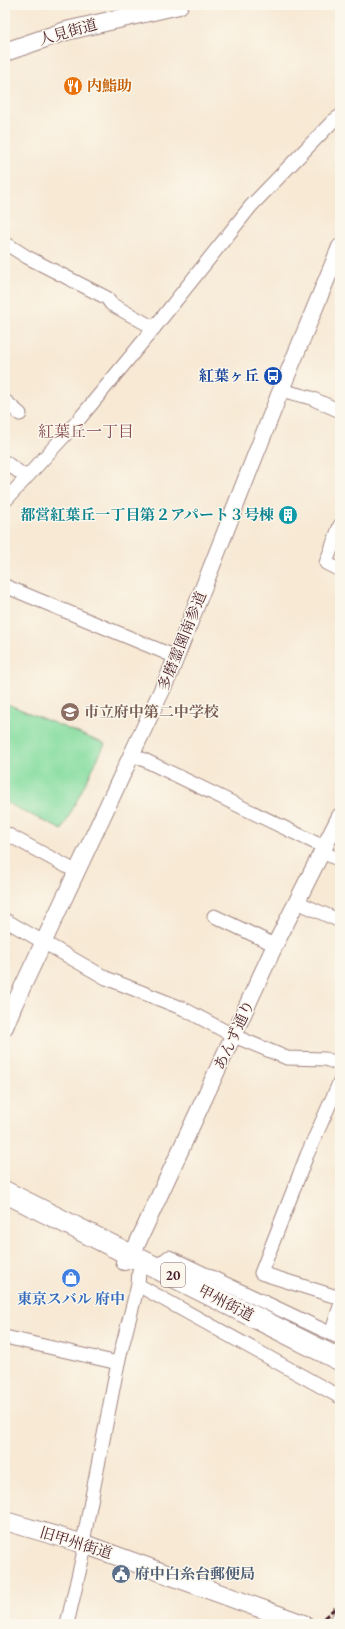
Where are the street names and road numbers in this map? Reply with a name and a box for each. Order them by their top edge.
street label: 人見街道 [36,14,99,49]
street label: 多磨霊園南参道 [153,589,210,693]
street label: あんず通り [209,997,258,1073]
road number: 20 [161,1263,185,1287]
street label: 甲州街道 [195,1280,257,1325]
street label: 旧甲州街道 [37,1522,115,1563]

